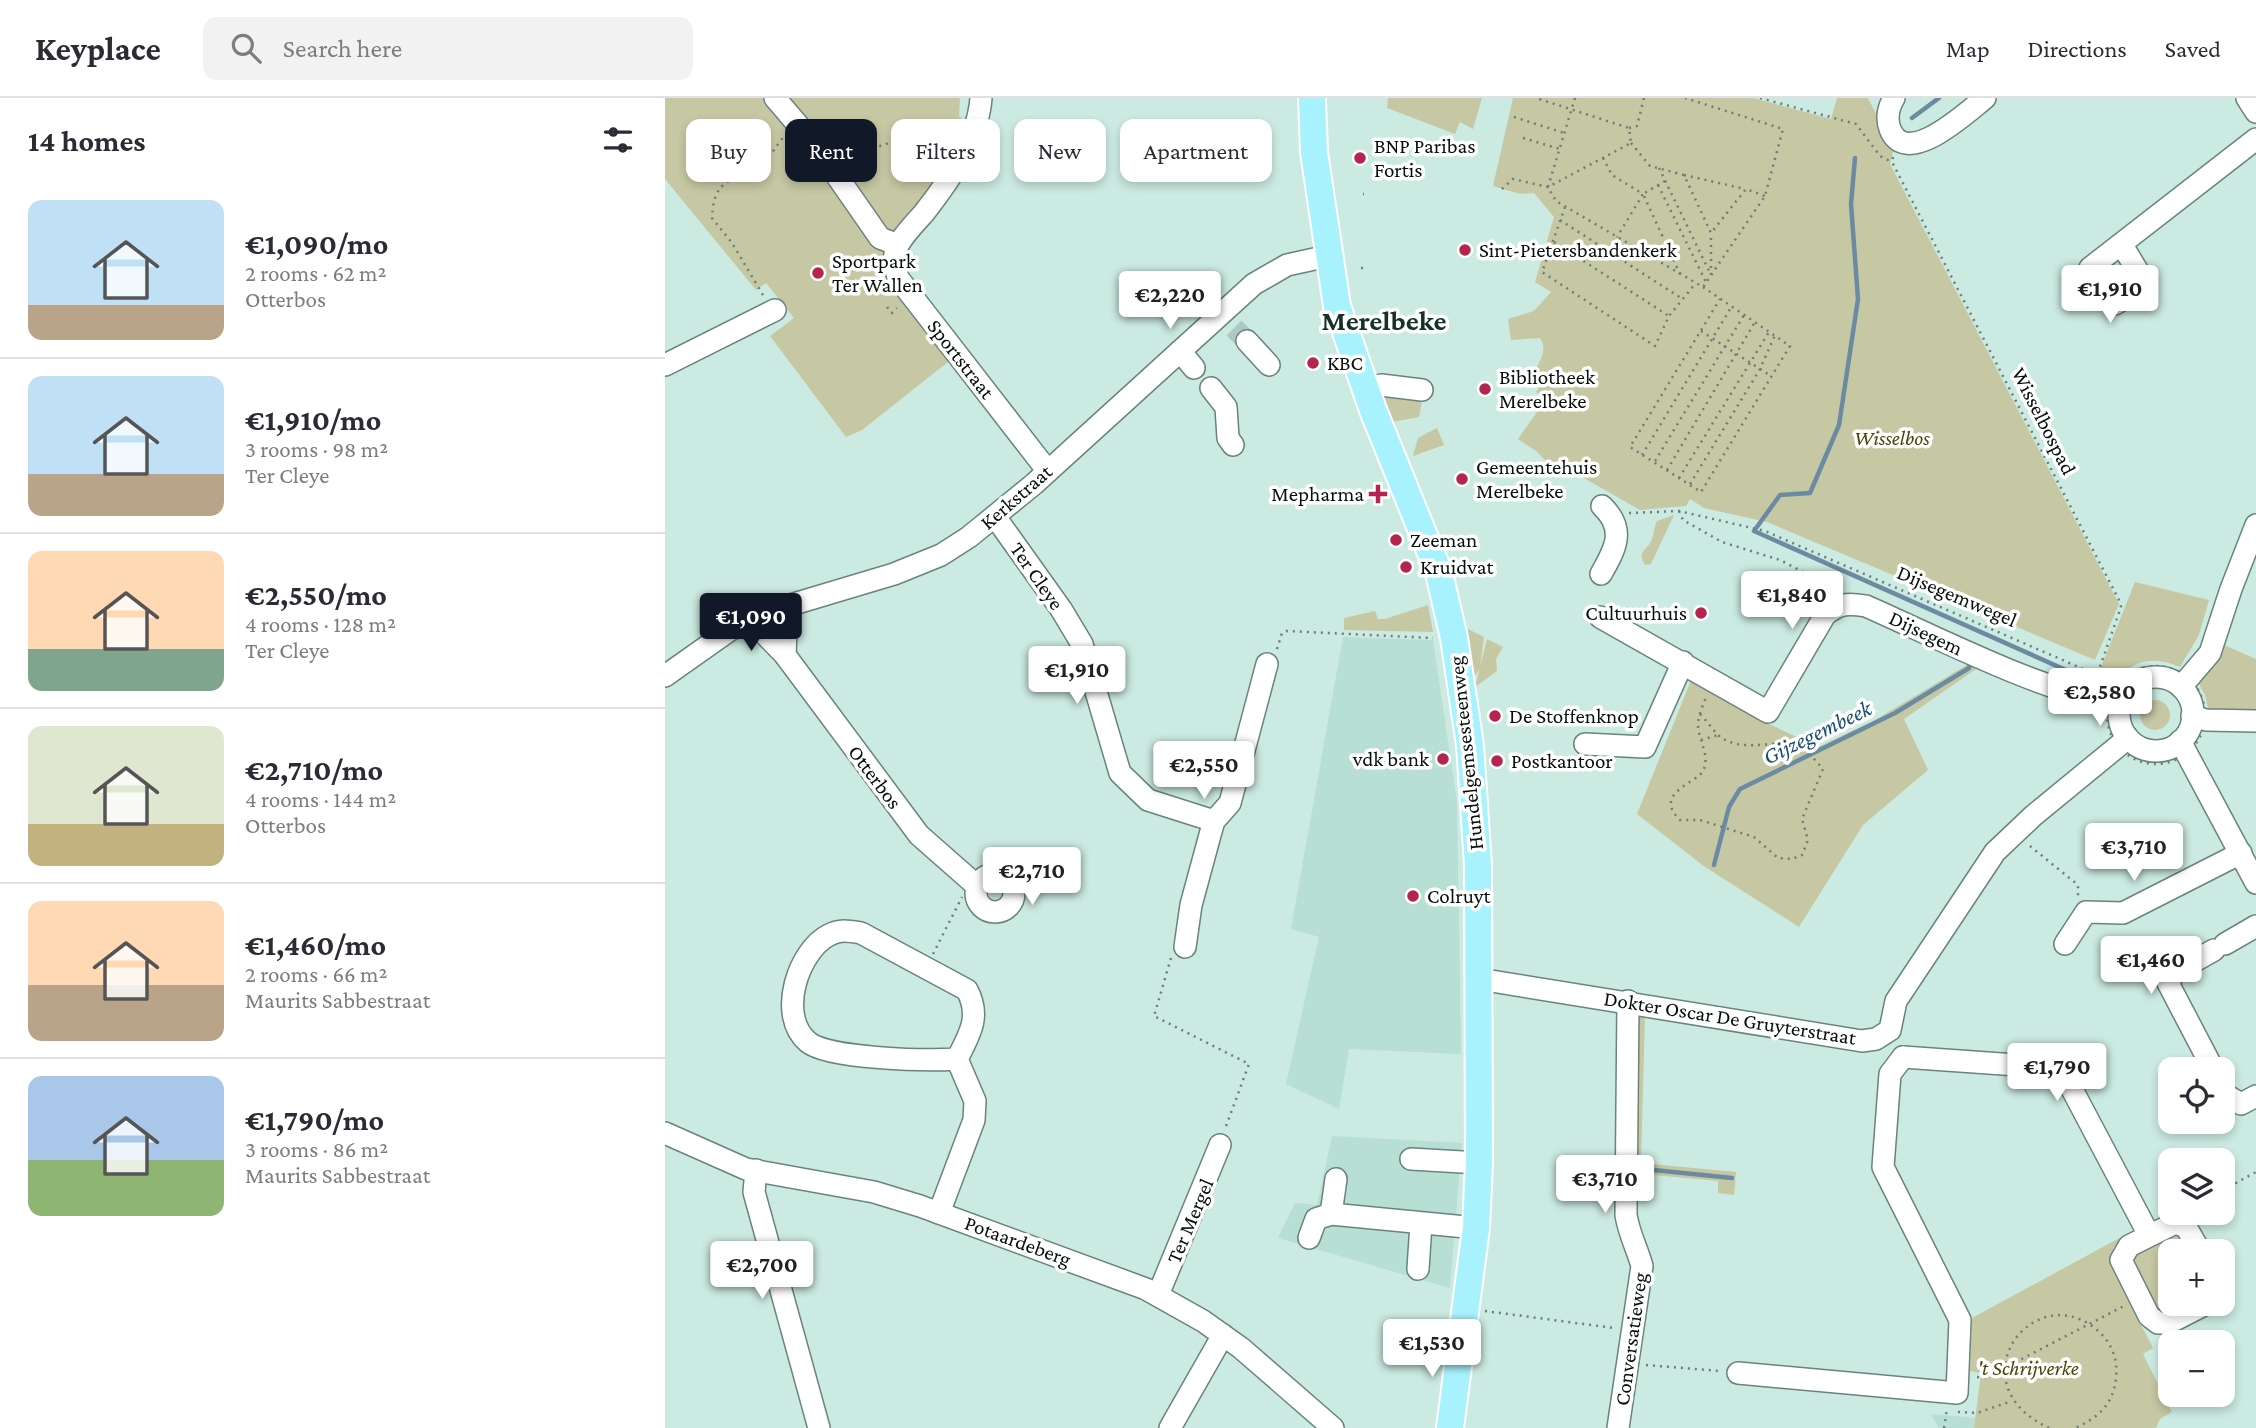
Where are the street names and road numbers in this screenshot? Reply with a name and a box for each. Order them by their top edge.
street label: Sportstraat [923,315,1000,404]
street label: Wisselbospad [2007,363,2081,479]
street label: Kerkstraat [975,459,1057,535]
street label: Ter Cleye [1005,538,1069,614]
street label: Dijsegemwegel [1893,559,2021,633]
street label: Dijsegem [1885,605,1967,661]
street label: Hundelgemsesteenweg [1444,655,1488,851]
street label: Otterbos [843,740,907,814]
street label: Dokter Oscar De Gruyterstraat [1602,986,1859,1050]
street label: Ter Mergel [1161,1175,1219,1267]
street label: Potaardeberg [962,1211,1074,1271]
street label: Conversatieweg [1610,1271,1652,1407]

